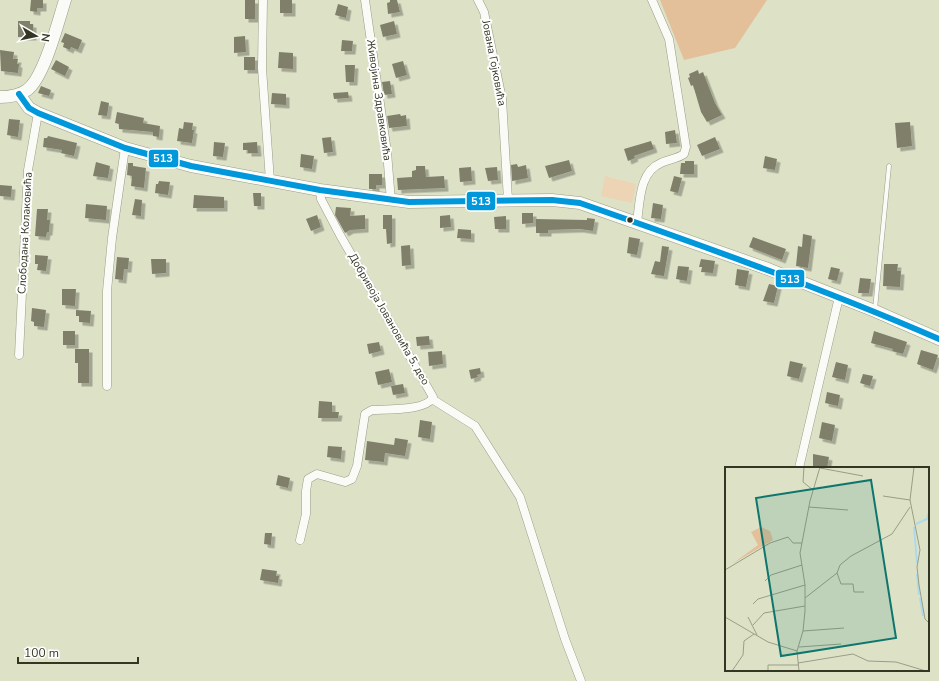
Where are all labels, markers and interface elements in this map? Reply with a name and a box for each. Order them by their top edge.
north arrow [16,16,56,56]
street label: Јована Гојковића [478,18,510,107]
text: N [37,32,53,43]
street label: Живојина Здравковића [363,38,395,162]
line badge: 513 [148,149,179,168]
text: 513 [153,151,173,166]
street label: Слободана Колаковића [14,172,36,294]
line badge: 513 [466,191,496,211]
text: 513 [471,194,491,209]
unlabelled marker [625,215,635,225]
street label: Добривоја Јовановића 5. део [345,250,433,388]
line badge: 513 [775,269,805,288]
text: 513 [780,272,800,287]
inset map [725,467,929,671]
scale bar [18,639,138,665]
text: 100 m [24,645,59,661]

